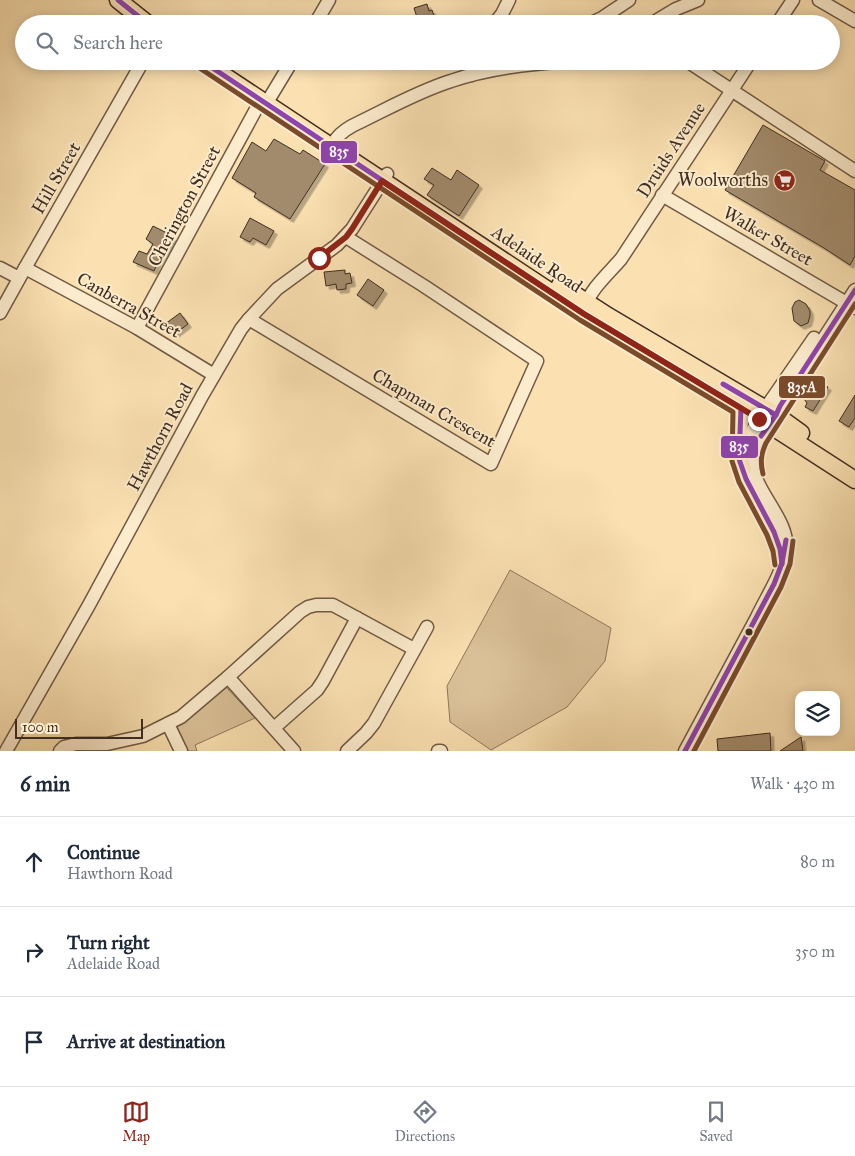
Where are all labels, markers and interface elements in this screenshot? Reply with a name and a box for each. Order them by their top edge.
search box [15,15,840,70]
icon: search [33,29,61,57]
text: Search here [73,31,163,54]
street label: Druids Avenue [632,98,710,202]
street label: Hill Street [27,138,86,218]
line badge: 835 [320,140,358,164]
street label: Cherington Street [143,141,226,271]
text: 835 [329,143,349,161]
supermarket icon: Woolworths [772,168,796,192]
place label: Woolworths [678,169,768,191]
street label: Walker Street [719,202,817,271]
street label: Adelaide Road [487,220,587,297]
route start [308,247,331,270]
street label: Canberra Street [73,267,185,343]
street label: Chapman Crescent [368,364,500,453]
line badge: 835A [778,375,826,399]
street label: Hawthorn Road [122,379,198,495]
text: 835A [788,379,817,397]
route end [748,408,771,431]
line badge: 835 [720,435,759,459]
text: 835 [729,438,749,456]
unlabelled marker [744,627,754,637]
map controls [795,691,840,736]
button: layers [795,691,840,736]
scale bar [15,716,142,739]
text: 100 m [22,719,59,736]
text: 6 min [20,771,70,797]
text: Walk · 430 m [750,774,835,793]
text: Continue [67,841,140,864]
icon: ahead [20,848,48,876]
text: 80 m [800,852,835,871]
text: Hawthorn Road [67,864,173,883]
text: Turn right [67,931,150,954]
icon: right [20,938,48,966]
text: 350 m [795,942,835,961]
text: Adelaide Road [67,954,160,973]
icon: arrive [20,1028,48,1056]
text: Arrive at destination [67,1030,225,1053]
tab: Map [122,1098,150,1145]
tab: Directions [395,1098,455,1145]
tab: Saved [700,1098,733,1145]

